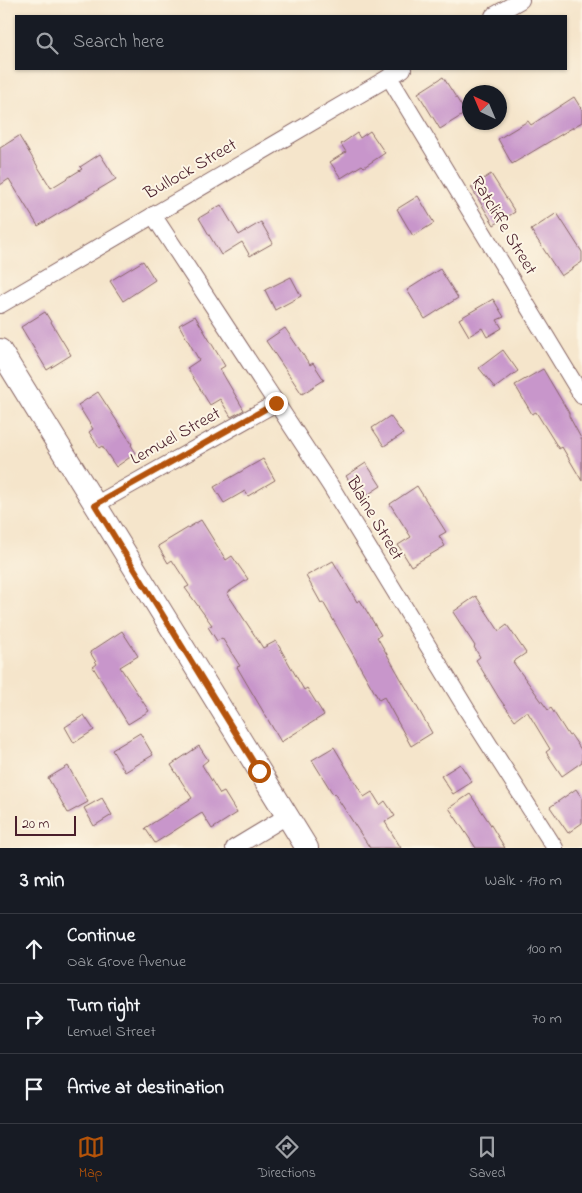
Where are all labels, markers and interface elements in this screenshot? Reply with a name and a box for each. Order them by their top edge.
search box [15,15,567,70]
icon: search [33,29,61,57]
text: Search here [73,29,164,56]
north arrow [462,85,507,130]
street label: Bullock Street [139,133,242,208]
street label: Ratcliffe Street [463,172,543,280]
route end [265,392,288,415]
street label: Lemuel Street [126,401,226,473]
street label: Blaine Street [338,471,409,566]
route start [248,760,271,783]
scale bar [15,813,76,836]
text: 20 m [22,814,49,835]
text: 3 min [20,866,64,896]
text: Walk · 170 m [485,869,562,893]
text: Continue [67,923,135,950]
icon: ahead [20,935,48,963]
text: 100 m [527,937,562,961]
text: Oak Grove Avenue [67,950,186,974]
text: Turn right [67,993,140,1020]
icon: right [20,1005,48,1033]
text: 70 m [532,1007,562,1031]
text: Lemuel Street [67,1020,156,1044]
icon: arrive [20,1075,48,1103]
text: Arrive at destination [67,1075,224,1102]
tab: Map [77,1133,105,1184]
tab: Directions [258,1133,316,1184]
tab: Saved [469,1133,505,1184]

